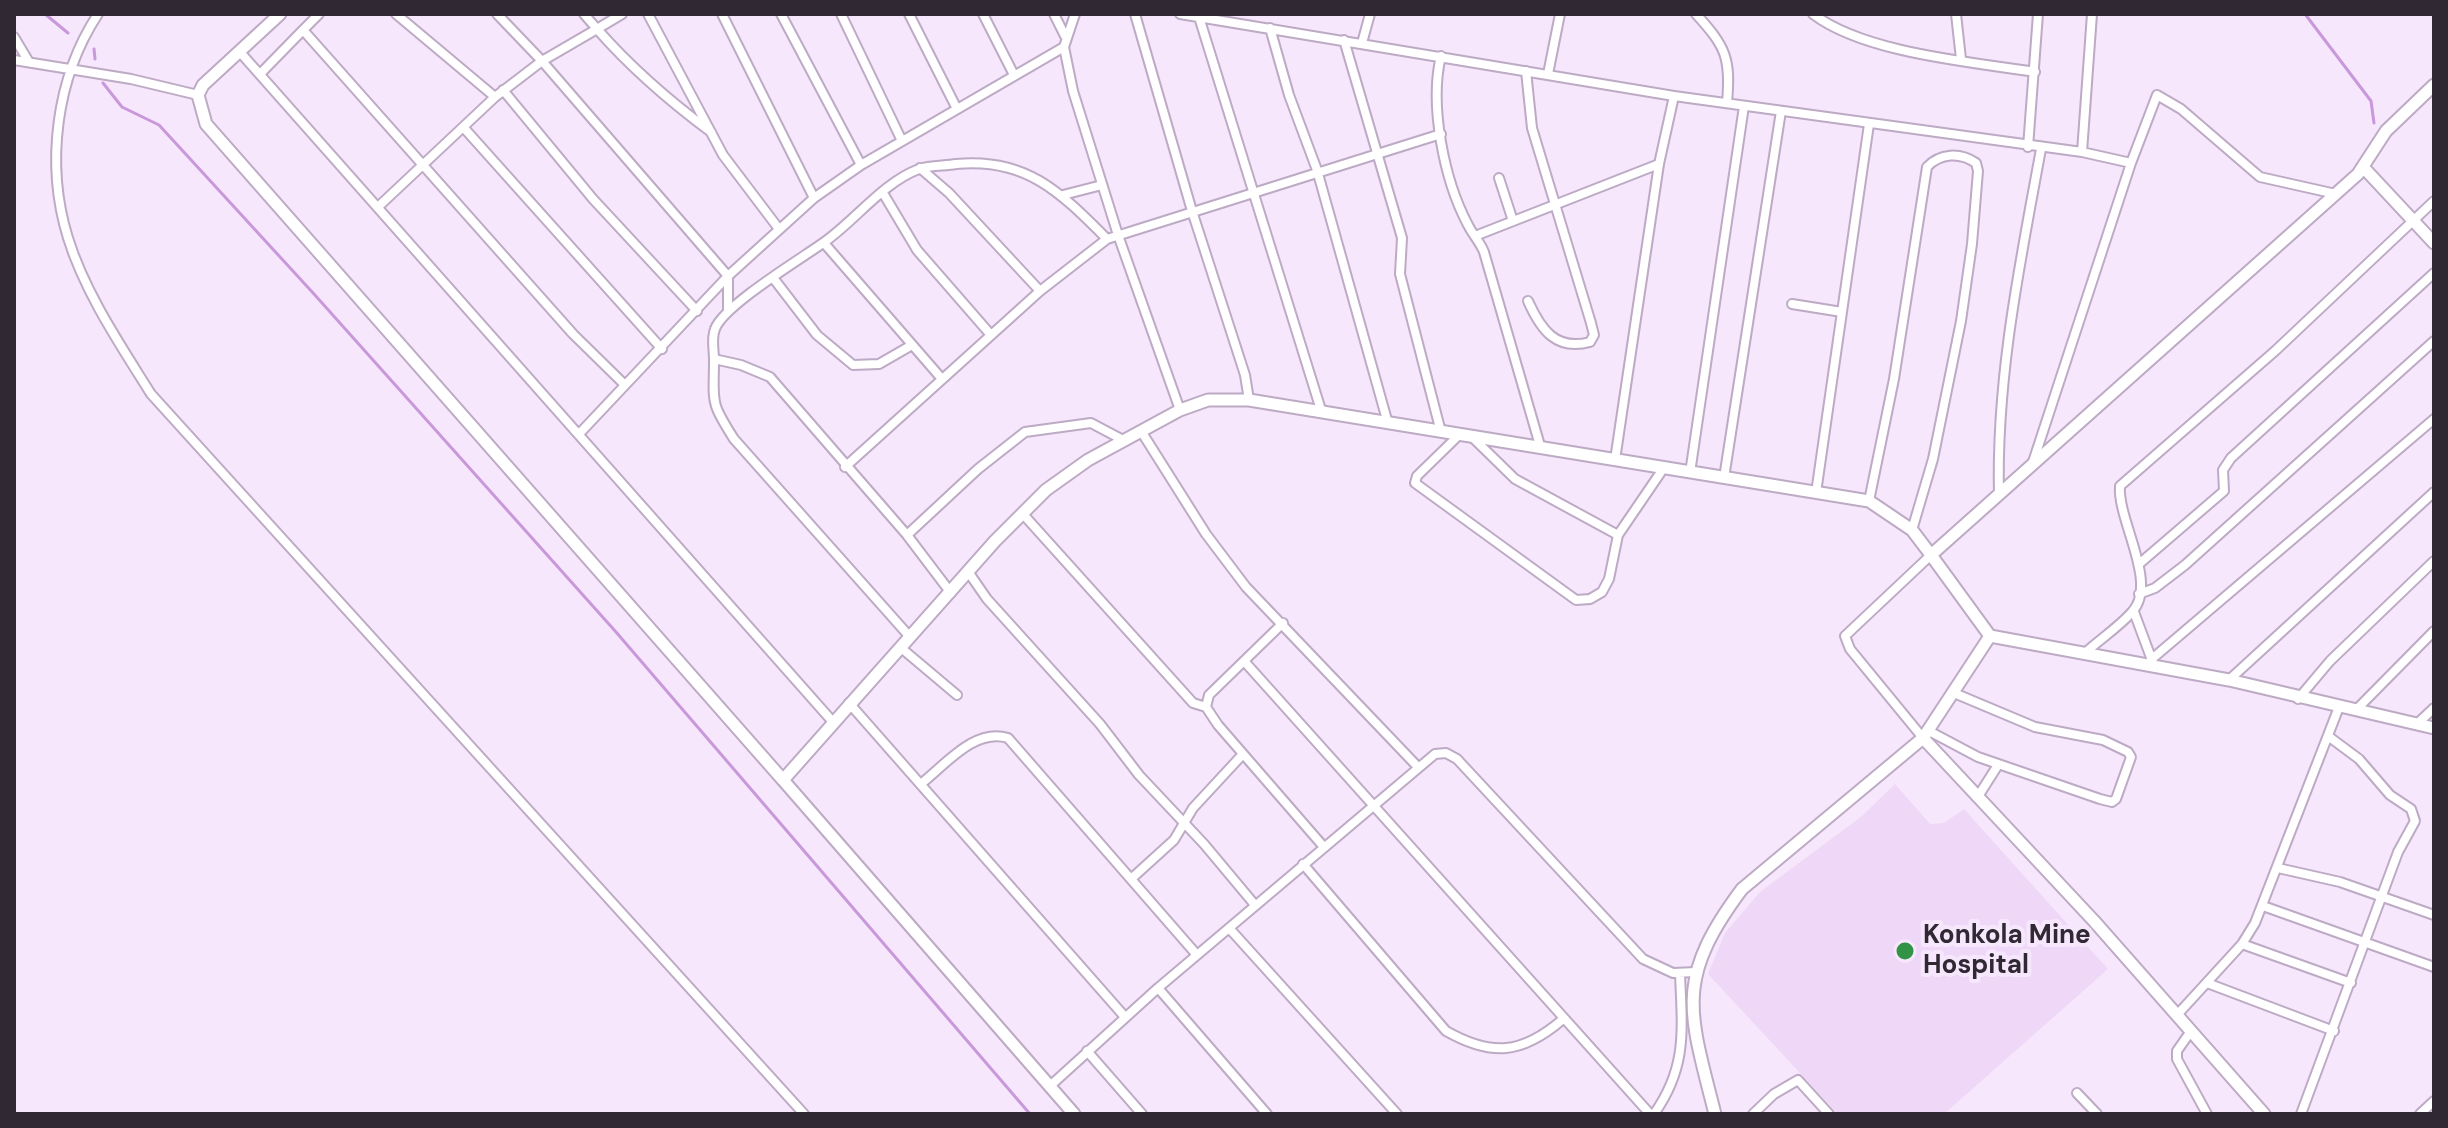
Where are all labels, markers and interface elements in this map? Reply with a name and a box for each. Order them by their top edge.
place label: Konkola Mine Hospital [1923,920,2091,982]
marker: Konkola Mine Hospital [1894,940,1916,962]

